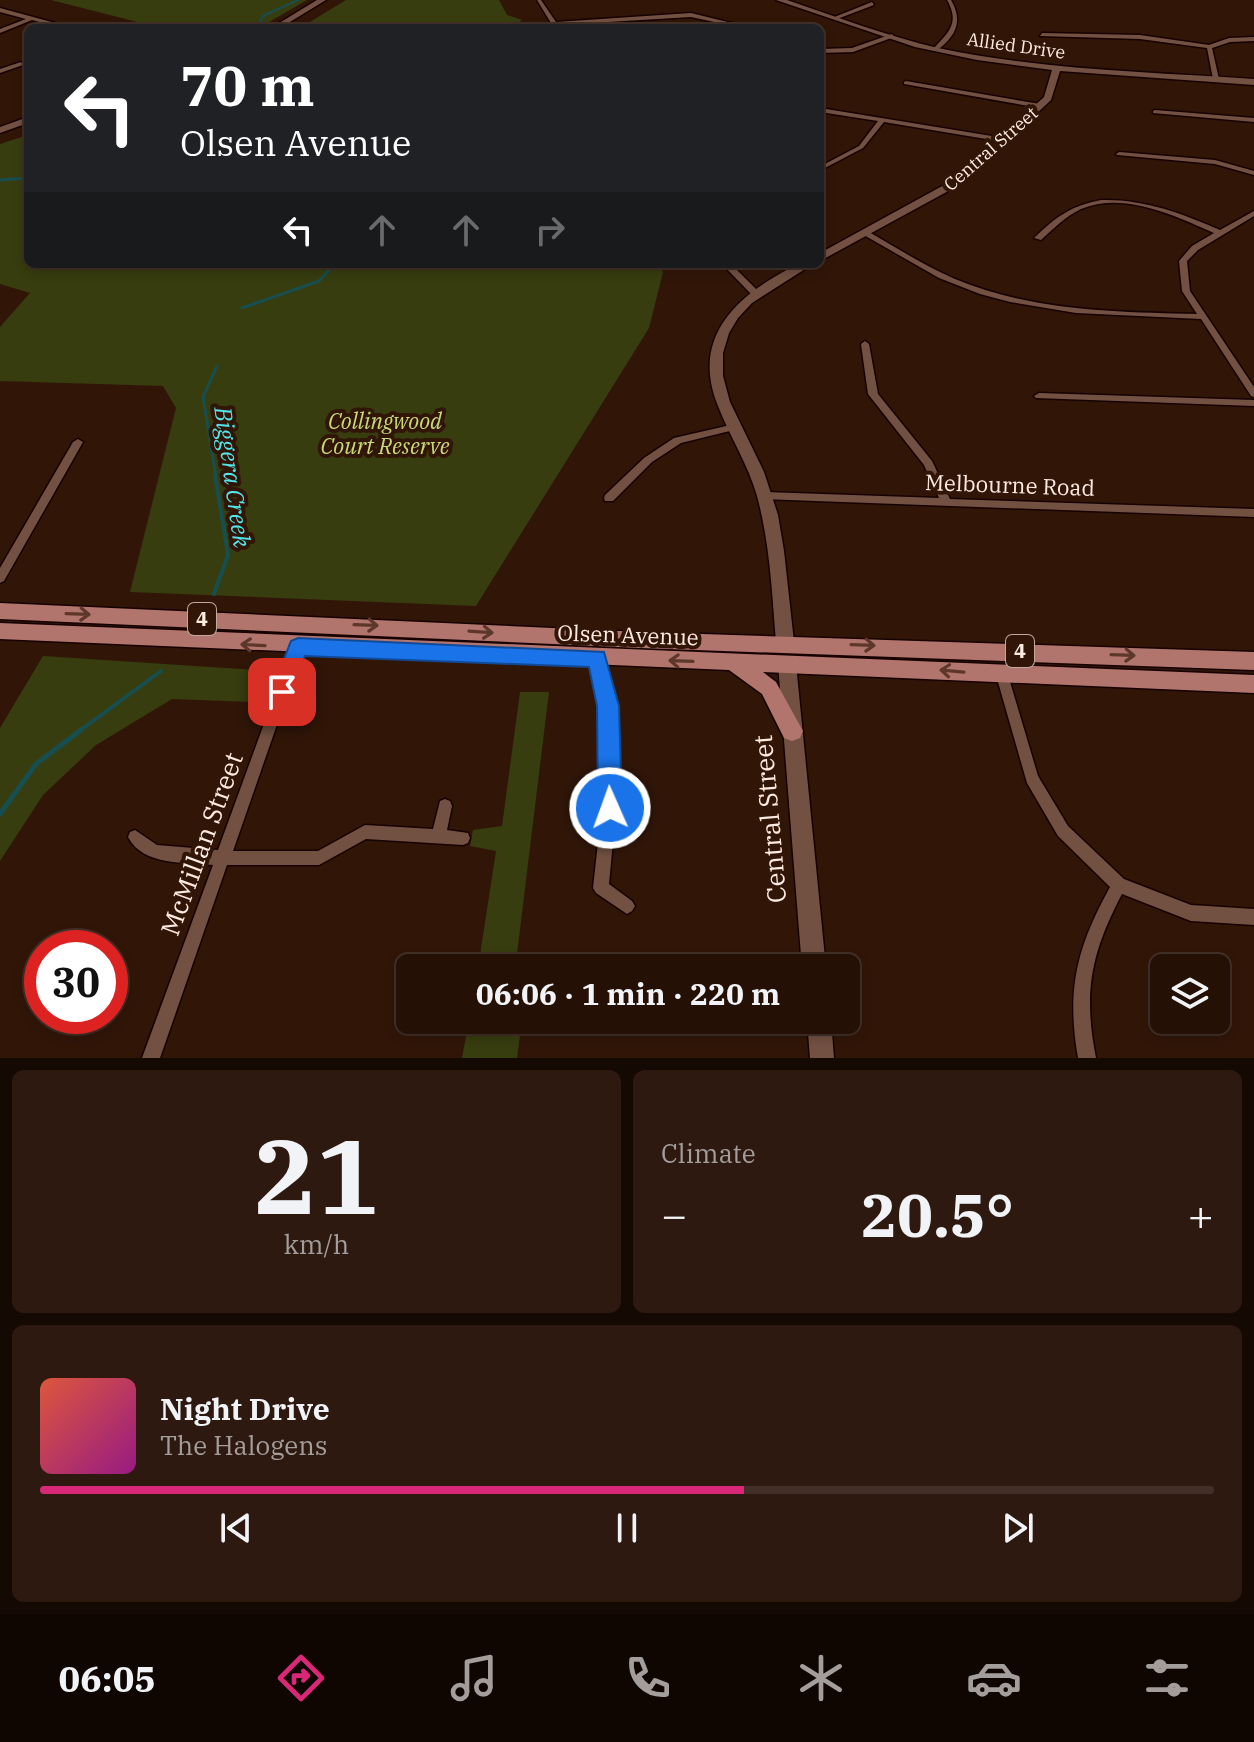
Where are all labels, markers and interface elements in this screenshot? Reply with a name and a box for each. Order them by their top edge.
street label: Allied Drive [965,27,1067,64]
text: 70 m [180,49,315,121]
icon: left [48,56,152,160]
street label: Central Street [939,102,1042,196]
text: Olsen Avenue [180,119,411,166]
icon: left [276,208,320,252]
icon: ahead [360,208,404,252]
icon: ahead [444,208,488,252]
icon: right [528,208,572,252]
water label: Biggera Creek [207,404,259,549]
park label: Collingwood Court Reserve [321,406,450,460]
street label: Melbourne Road [924,467,1096,502]
road number: 4 [188,603,216,635]
one-way arrow [64,607,91,622]
one-way arrow [352,618,379,633]
street label: Olsen Avenue [557,618,699,651]
one-way arrow [467,625,494,640]
road number: 4 [1006,635,1034,667]
one-way arrow [240,637,267,652]
one-way arrow [849,638,876,653]
one-way arrow [1109,648,1136,663]
one-way arrow [668,654,695,669]
pin [248,658,316,726]
one-way arrow [939,663,966,678]
icon: arrive [260,670,304,714]
street label: Central Street [745,733,793,905]
street label: McMillan Street [152,747,250,940]
position arrow [568,766,652,850]
speed limit sign: 30 [24,930,128,1034]
map controls [1150,954,1230,1034]
button: layers [1150,954,1230,1034]
text: 06:06 · 1 min · 220 m [476,974,780,1013]
text: 21 [254,1107,379,1243]
text: Climate [661,1136,756,1170]
text: 20.5° [861,1175,1014,1254]
text: − [661,1186,687,1243]
text: + [1188,1186,1214,1243]
text: km/h [284,1227,349,1261]
text: Night Drive [160,1389,330,1428]
text: The Halogens [160,1428,328,1462]
icon: previous [214,1506,258,1550]
icon: pause [605,1506,649,1550]
icon: next [996,1506,1040,1550]
icon: directions [273,1650,329,1706]
icon: music [446,1650,502,1706]
icon: phone [620,1650,676,1706]
icon: climate [793,1650,849,1706]
icon: car [966,1650,1022,1706]
icon: filters [1139,1650,1195,1706]
text: 06:05 [59,1655,156,1702]

